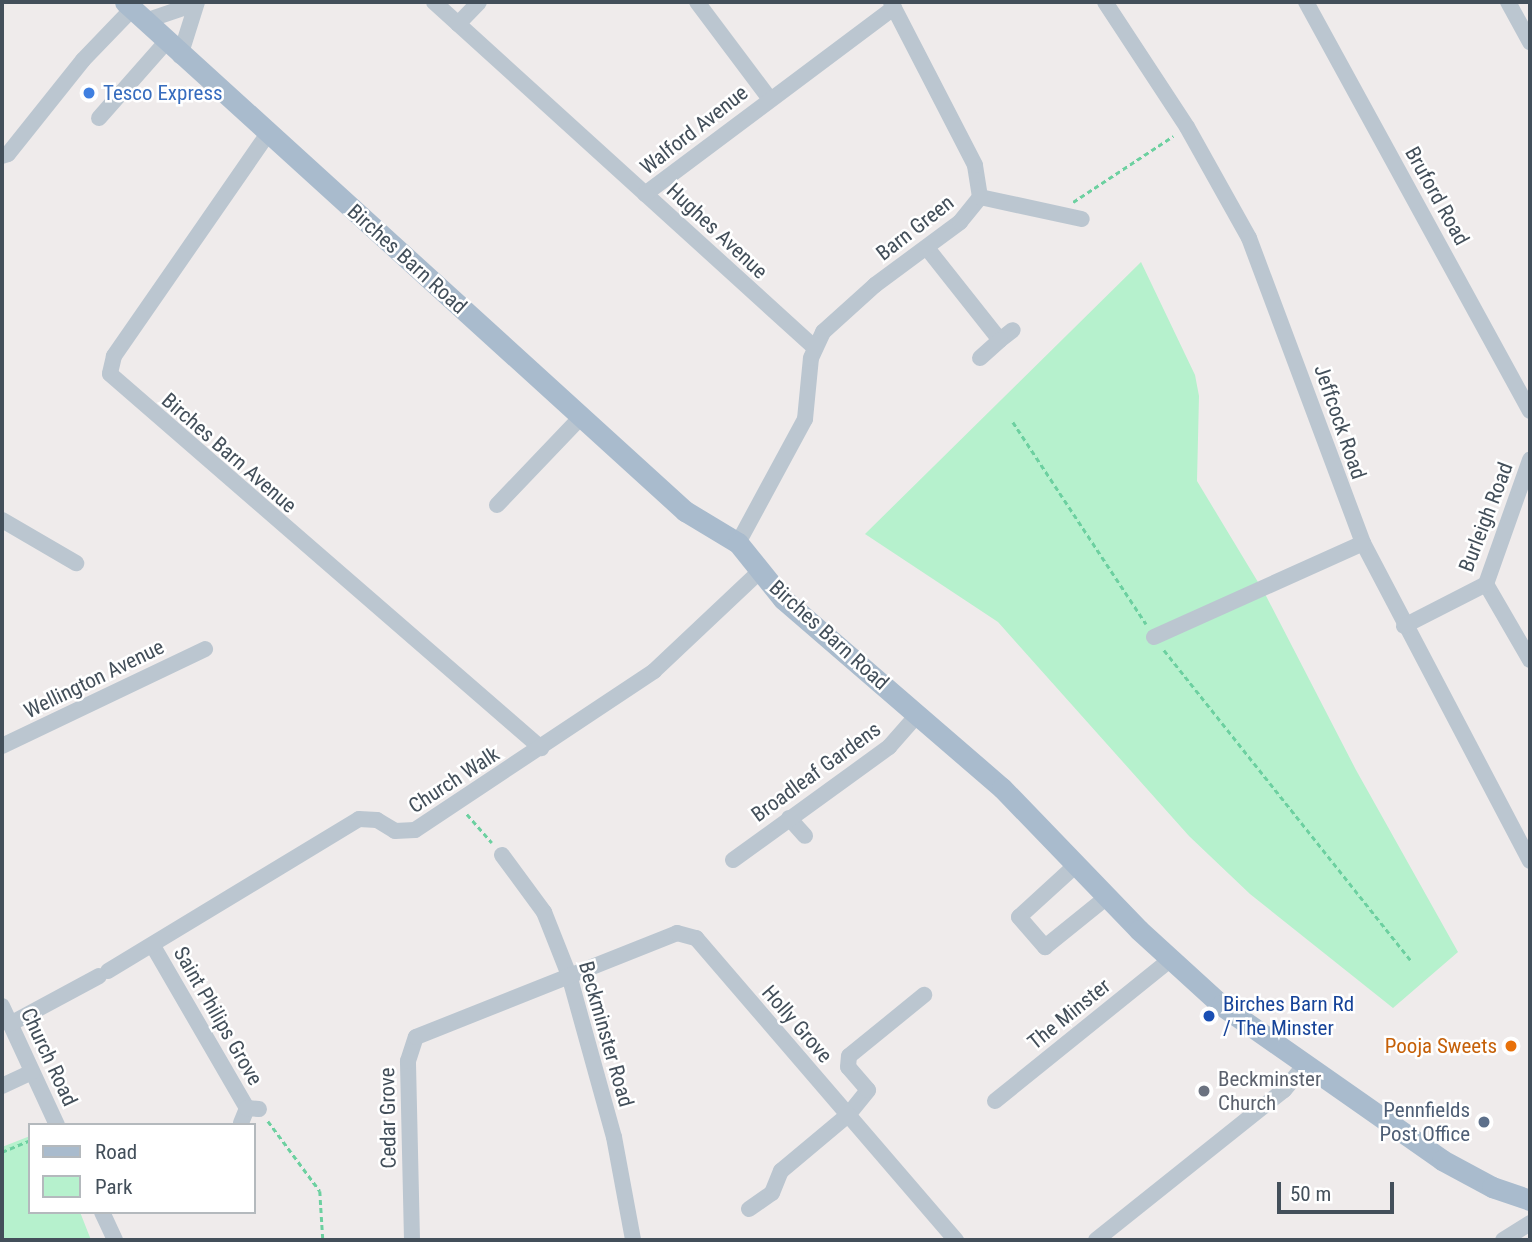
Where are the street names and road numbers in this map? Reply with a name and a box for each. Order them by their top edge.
street label: Walford Avenue [635,80,753,180]
street label: Bruford Road [1400,142,1474,250]
street label: Hughes Avenue [661,178,773,284]
street label: Barn Green [871,190,959,266]
street label: Birches Barn Road [342,199,472,319]
street label: Jeffcock Road [1309,361,1371,483]
street label: Birches Barn Avenue [157,388,301,518]
street label: Burleigh Road [1454,459,1518,575]
street label: Birches Barn Road [764,575,894,695]
street label: Wellington Avenue [20,634,168,724]
street label: Broadleaf Gardens [746,717,886,827]
street label: Church Walk [404,741,504,819]
street label: Saint Philips Grove [168,942,268,1090]
street label: Beckminster Road [573,958,639,1110]
street label: The Minster [1023,973,1115,1055]
street label: Holly Grove [757,980,837,1068]
street label: Church Road [15,1004,83,1110]
street label: Cedar Grove [375,1067,401,1169]

